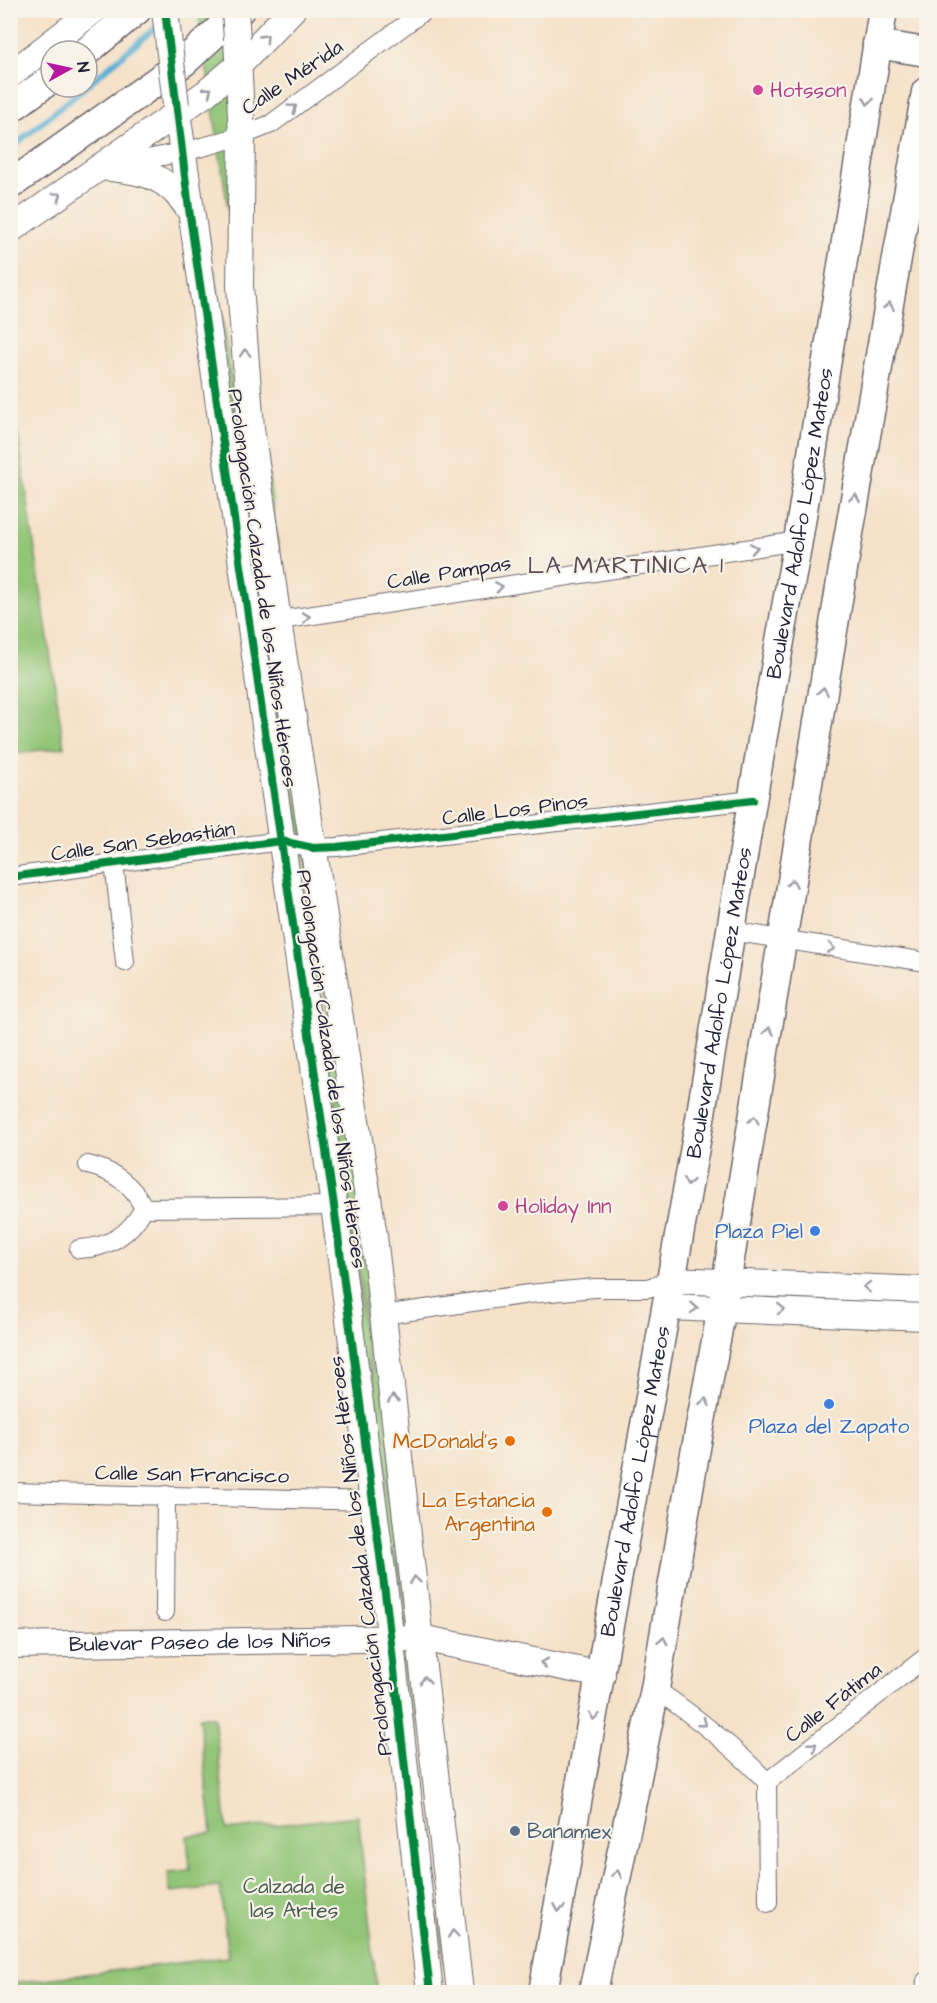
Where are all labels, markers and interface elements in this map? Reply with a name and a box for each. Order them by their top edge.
street label: Calle Mérida [236,33,349,122]
one-way arrow [258,35,269,45]
north arrow [39,39,99,99]
text: N [71,61,94,74]
place label: Hotsson [770,76,846,105]
marker: Hotsson [751,83,765,97]
one-way arrow [201,87,212,98]
one-way arrow [862,97,874,106]
one-way arrow [287,104,298,115]
one-way arrow [52,192,63,203]
one-way arrow [882,301,895,311]
one-way arrow [239,348,252,357]
street label: Boulevard Adolfo López Mateos [759,366,841,681]
street label: Prolongación Calzada de los Niños Héroes [218,387,305,790]
one-way arrow [848,493,861,503]
one-way arrow [749,542,759,554]
street label: Calle Pampas [385,548,513,598]
district label: LA MARTINICA 1 [527,549,725,583]
one-way arrow [494,582,504,594]
one-way arrow [301,611,311,624]
one-way arrow [817,686,829,695]
street label: Calle Los Pinos [441,786,590,833]
street label: Calle San Sebastián [49,814,237,869]
street label: Boulevard Adolfo López Mateos [679,845,759,1161]
street label: Prolongación Calzada de los Niños Héroes [287,868,374,1271]
one-way arrow [786,878,798,888]
one-way arrow [826,941,835,953]
one-way arrow [762,1027,774,1036]
one-way arrow [747,1116,760,1126]
one-way arrow [682,1177,695,1187]
place label: Holiday Inn [515,1192,612,1223]
marker: Holiday Inn [496,1199,510,1213]
place label: Plaza Piel [715,1217,803,1246]
marker: Plaza Piel [808,1224,822,1238]
one-way arrow [863,1281,872,1294]
one-way arrow [690,1301,699,1314]
one-way arrow [776,1303,785,1316]
street label: Boulevard Adolfo López Mateos [593,1324,678,1639]
street label: Prolongación Calzada de los Niños Héroes [322,1354,401,1757]
one-way arrow [387,1394,400,1403]
one-way arrow [698,1397,711,1407]
marker: Plaza del Zapato [822,1397,836,1411]
place label: Plaza del Zapato [749,1412,909,1442]
place label: McDonald's [393,1427,498,1456]
marker: McDonald's [503,1434,517,1448]
street label: Calle San Francisco [95,1458,290,1491]
place label: La Estancia Argentina [422,1486,535,1541]
marker: La Estancia Argentina [540,1505,554,1519]
one-way arrow [409,1576,421,1585]
street label: Bulevar Paseo de los Niños [69,1626,331,1659]
one-way arrow [657,1636,669,1646]
street label: Calle Fátima [779,1655,888,1749]
one-way arrow [540,1657,550,1670]
one-way arrow [420,1676,432,1685]
one-way arrow [588,1710,601,1720]
one-way arrow [697,1715,708,1726]
one-way arrow [806,1742,817,1753]
place label: Banamex [527,1817,612,1846]
marker: Banamex [508,1824,522,1838]
one-way arrow [610,1869,623,1879]
park label: Calzada de las Artes [243,1872,345,1925]
one-way arrow [553,1902,566,1912]
one-way arrow [448,1930,460,1939]

